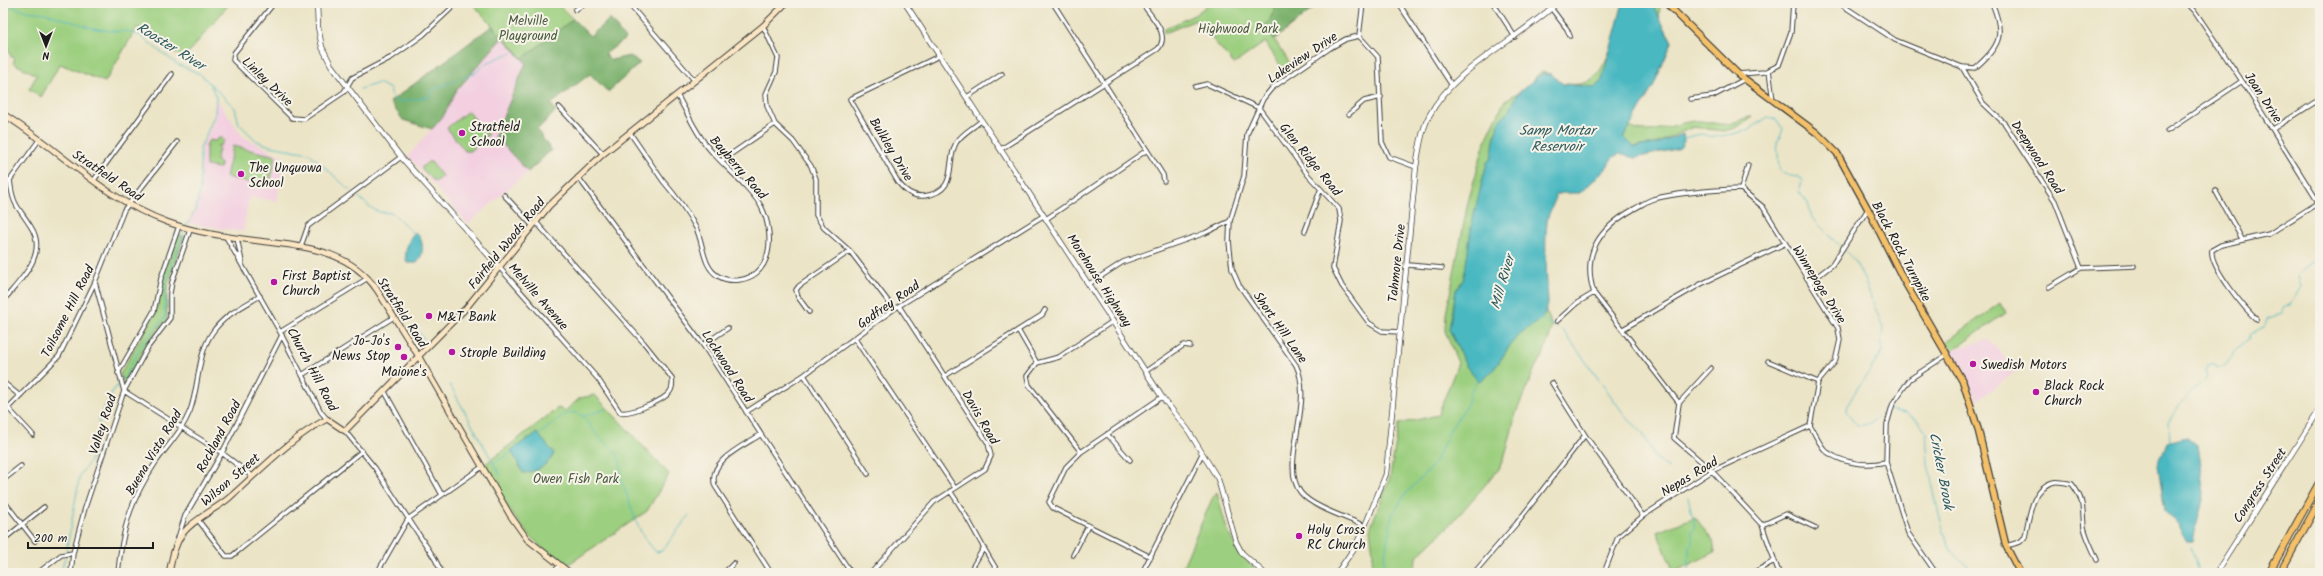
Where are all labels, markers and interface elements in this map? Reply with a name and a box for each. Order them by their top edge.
park label: Melville Playground [499,11,558,47]
water label: Rooster River [132,17,212,78]
park label: Highwood Park [1198,19,1279,40]
north arrow [26,26,66,66]
street label: Lakeview Drive [1264,27,1342,89]
text: N [42,46,49,64]
street label: Linley Drive [236,52,298,112]
street label: Joan Drive [2238,68,2287,128]
street label: Bulkley Drive [863,114,918,186]
place label: Stratfield School [470,117,520,153]
street label: Deepwood Road [2005,117,2069,199]
street label: Glen Ridge Road [1273,119,1347,202]
water label: Samp Mortar Reservoir [1519,120,1598,158]
marker: Stratfield School [457,128,467,138]
street label: Bayberry Road [704,131,772,205]
street label: Stratfield Road [68,145,147,208]
place label: The Unquowa School [249,158,322,194]
marker: The Unquowa School [236,169,246,179]
street label: Fairfield Woods Road [463,193,551,295]
street label: Black Rock Turnpike [1865,198,1936,306]
street label: Tahmore Drive [1383,223,1412,303]
street label: Morehouse Highway [1061,230,1137,333]
street label: Winnepoge Drive [1786,241,1851,328]
water label: Mill River [1485,249,1522,312]
street label: Melville Avenue [503,259,573,336]
street label: Toilsome Hill Road [36,261,101,362]
place label: First Baptist Church [282,266,352,302]
street label: Stratfield Road [371,273,433,353]
street label: Godfrey Road [853,275,925,335]
marker: First Baptist Church [269,277,279,287]
street label: Short Hill Lane [1247,288,1312,368]
place label: M&T Bank [437,307,497,328]
marker: M&T Bank [424,311,434,321]
street label: Church Hill Road [281,324,343,416]
street label: Lockwood Road [695,326,758,408]
place label: Jo-Jo's News Stop [332,331,391,367]
marker: Jo-Jo's News Stop [393,342,403,352]
place label: Strople Building [460,343,546,364]
marker: Strople Building [447,347,457,357]
marker: Maione's [399,352,409,362]
place label: Swedish Motors [1981,355,2067,376]
marker: Swedish Motors [1968,359,1978,369]
place label: Maione's [381,362,427,383]
place label: Black Rock Church [2044,376,2105,412]
street label: Davis Road [956,387,1004,449]
marker: Black Rock Church [2031,387,2041,397]
street label: Valley Road [84,391,123,457]
street label: Rockland Road [191,396,247,477]
street label: Buena Vista Road [120,406,188,500]
water label: Cricker Brook [1923,431,1960,514]
street label: Congress Street [2228,443,2293,528]
street label: Wilson Street [197,448,266,512]
street label: Nepas Road [1657,452,1723,503]
park label: Owen Fish Park [533,469,620,490]
place label: Holy Cross RC Church [1307,520,1366,556]
scale bar [28,524,153,550]
text: 200 m [34,529,68,548]
marker: Holy Cross RC Church [1294,531,1304,541]

